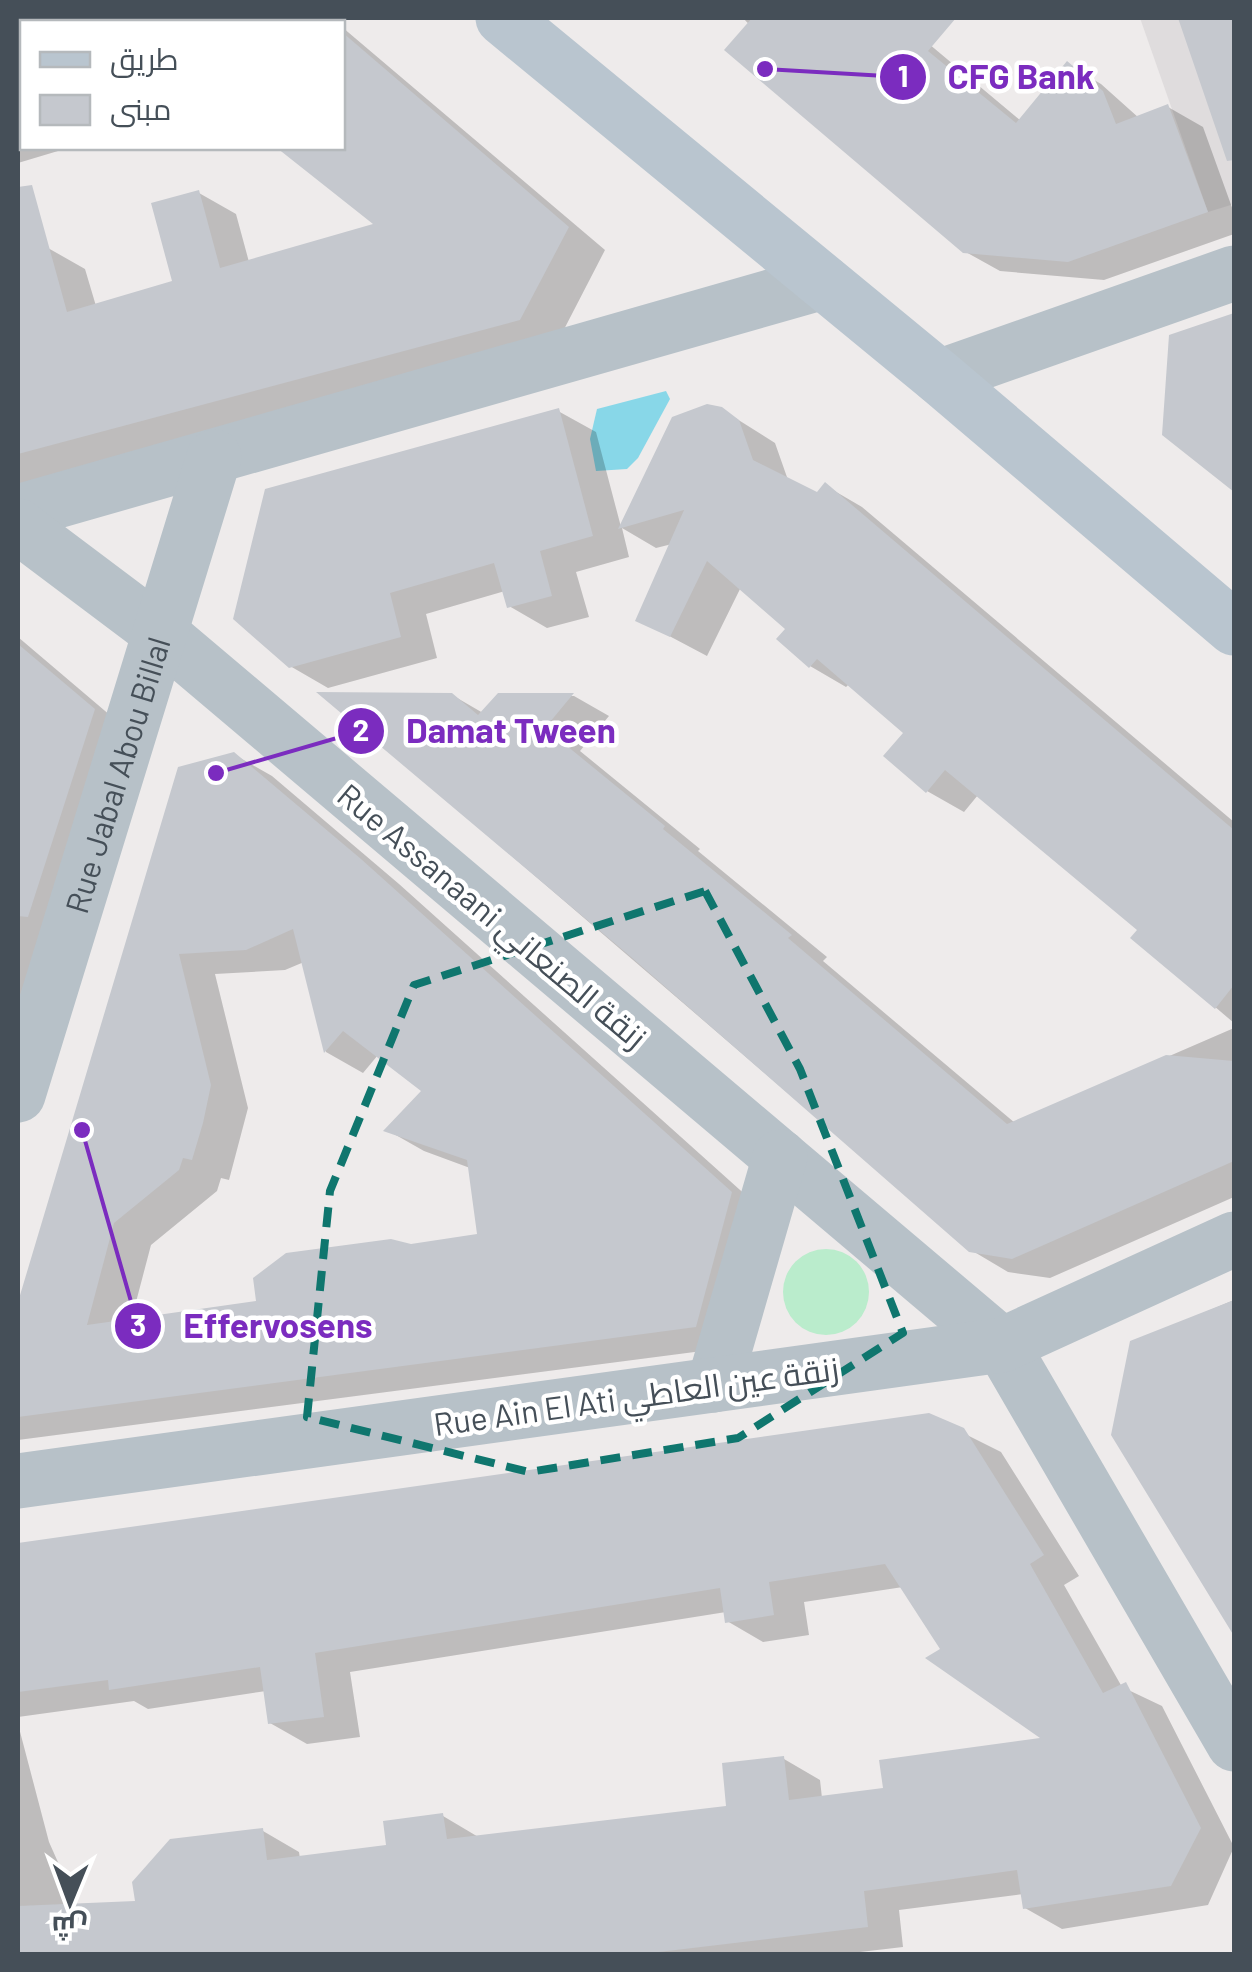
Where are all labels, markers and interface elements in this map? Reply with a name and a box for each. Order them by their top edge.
legend [20,20,345,150]
text: طريق [110,40,179,78]
callout: CFG Bank [878,44,1115,109]
text: CFG Bank [947,54,1095,96]
text: 1 [898,57,908,93]
text: مبنى [110,90,171,128]
street label: Rue Jabal Abou Billal [56,632,177,918]
callout: Damat Tween [336,698,636,763]
text: Damat Tween [406,708,616,750]
text: 2 [353,711,369,747]
street label: Rue Assanaani زنقة الصنعاني [326,775,655,1061]
callout: Effervosens [113,1293,392,1358]
text: Effervosens [183,1303,373,1345]
text: 3 [130,1306,146,1342]
street label: Rue Ain El Ati زنقة عين العاطي [431,1348,842,1450]
north arrow [20,1852,120,1952]
text: ش [51,1910,88,1945]

